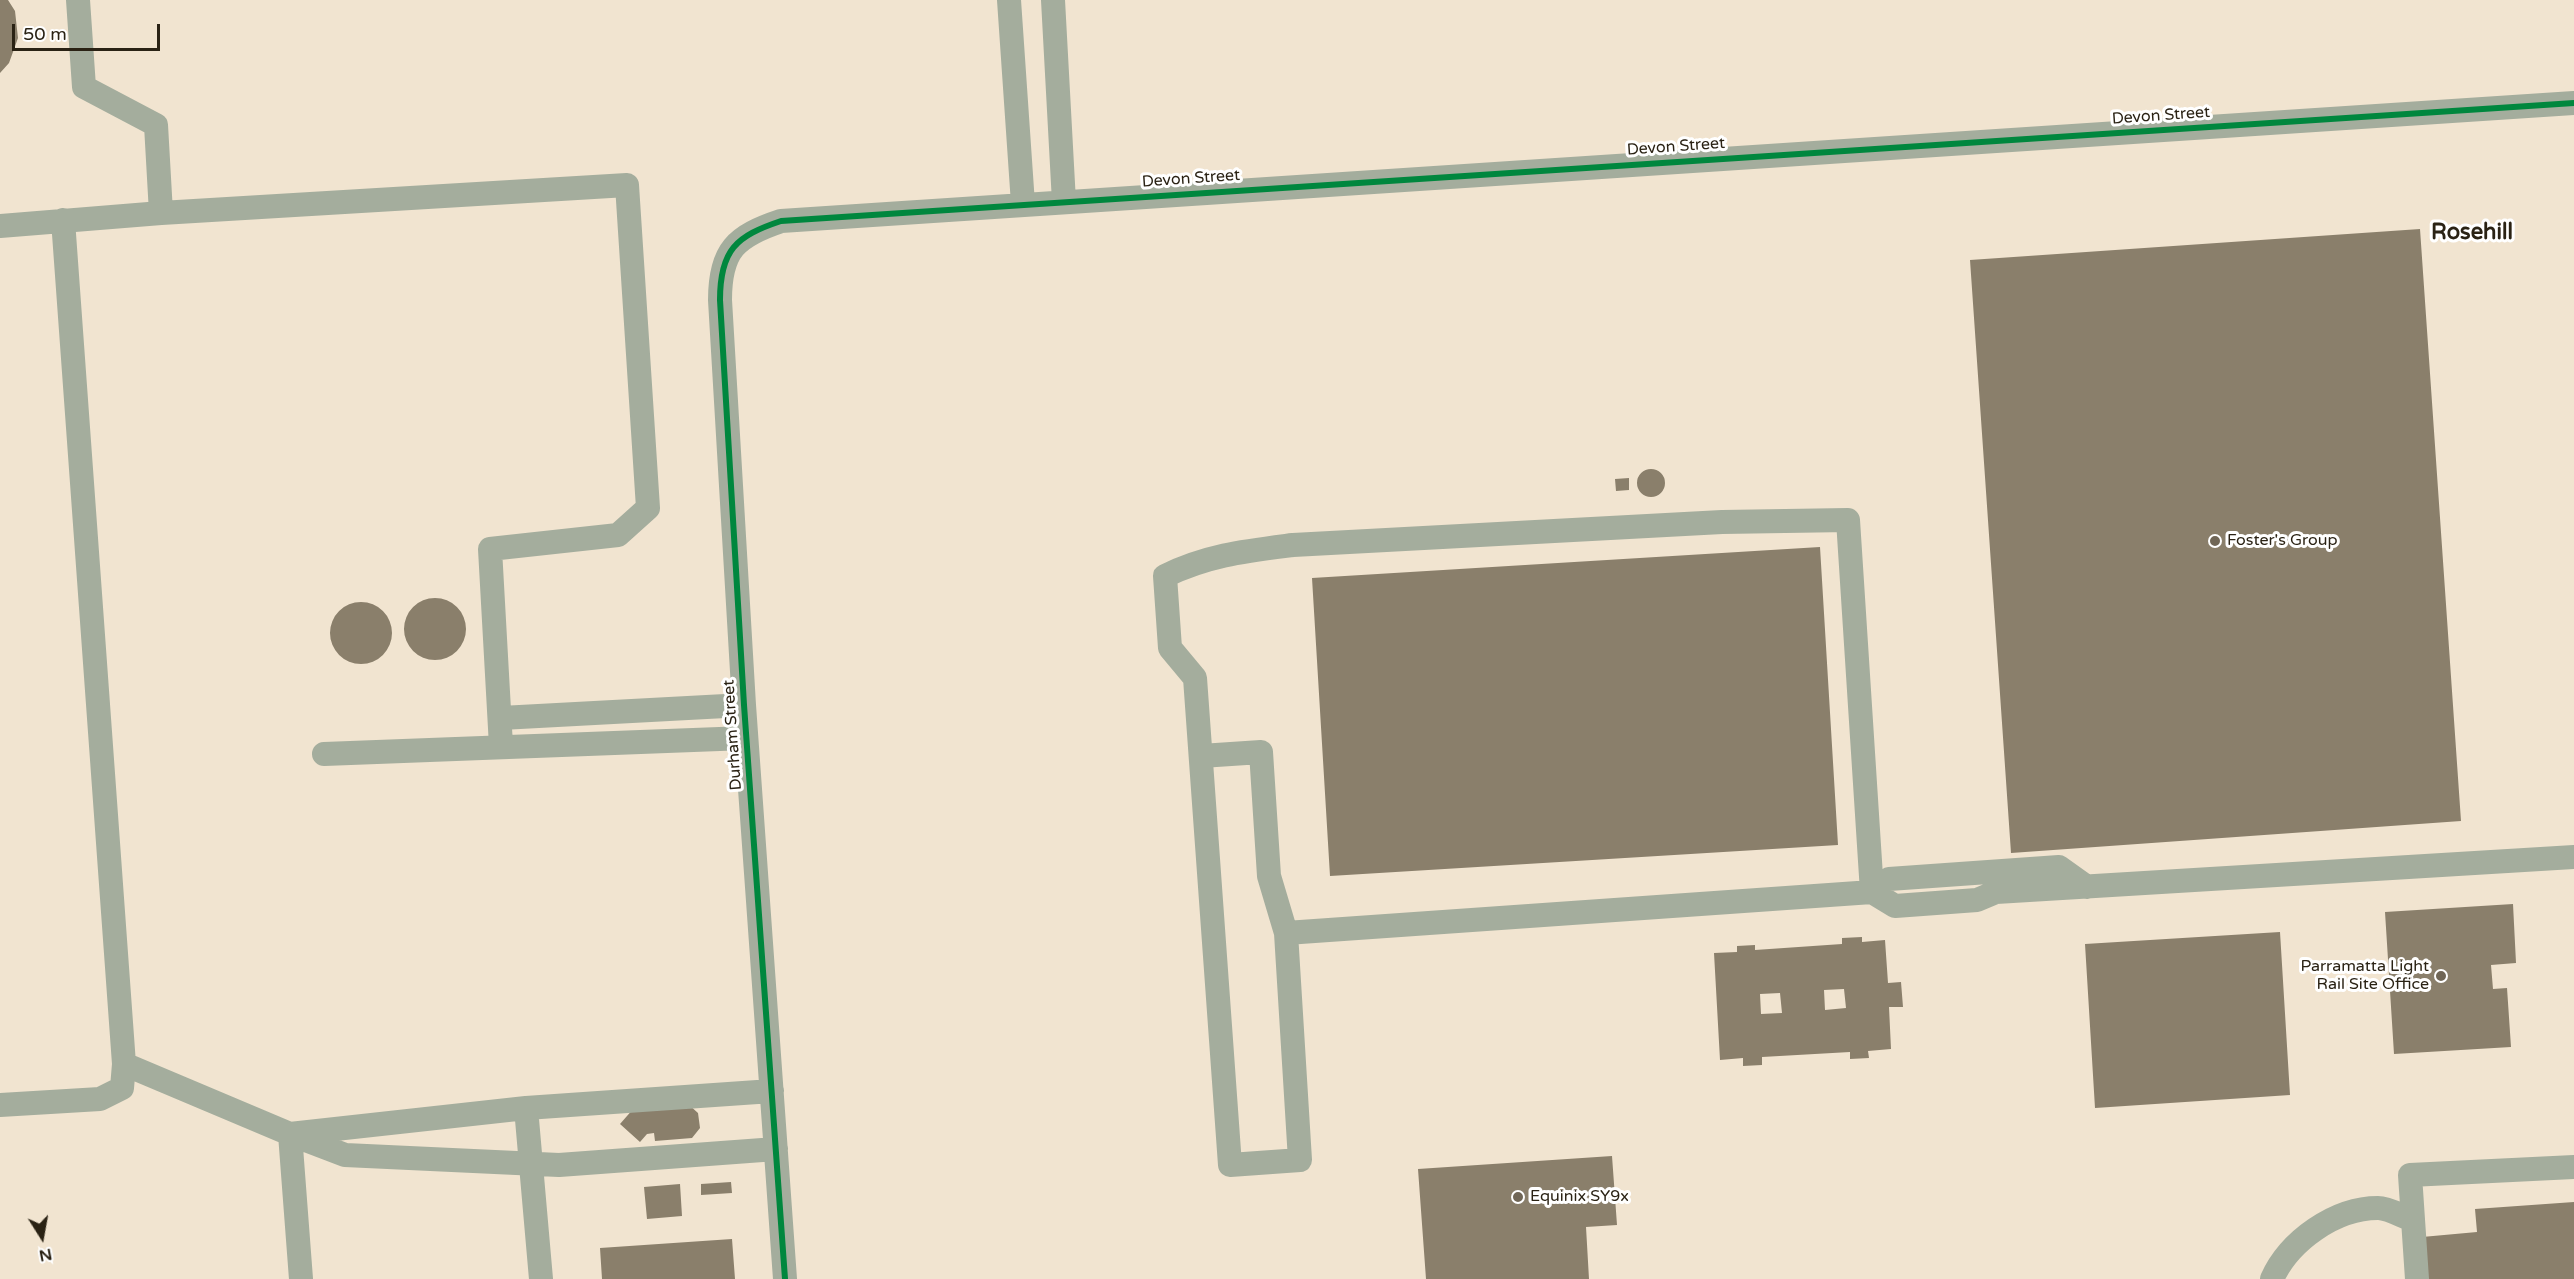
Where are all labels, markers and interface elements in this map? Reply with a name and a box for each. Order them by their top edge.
scale bar [15,12,164,50]
text: 50 m [23,23,67,45]
street label: Devon Street [2111,103,2211,129]
street label: Devon Street [1626,134,1726,160]
street label: Devon Street [1141,166,1241,192]
district label: Rosehill [2431,220,2513,246]
place label: Foster's Group [2227,531,2338,551]
marker: Foster's Group [2208,534,2222,548]
street label: Durham Street [720,679,746,791]
place label: Parramatta Light Rail Site Office [2301,957,2429,995]
marker: Parramatta Light Rail Site Office [2434,969,2448,983]
place label: Equinix SY9x [1530,1187,1629,1207]
marker: Equinix SY9x [1511,1190,1525,1204]
north arrow [12,1207,72,1267]
text: N [37,1244,54,1266]

